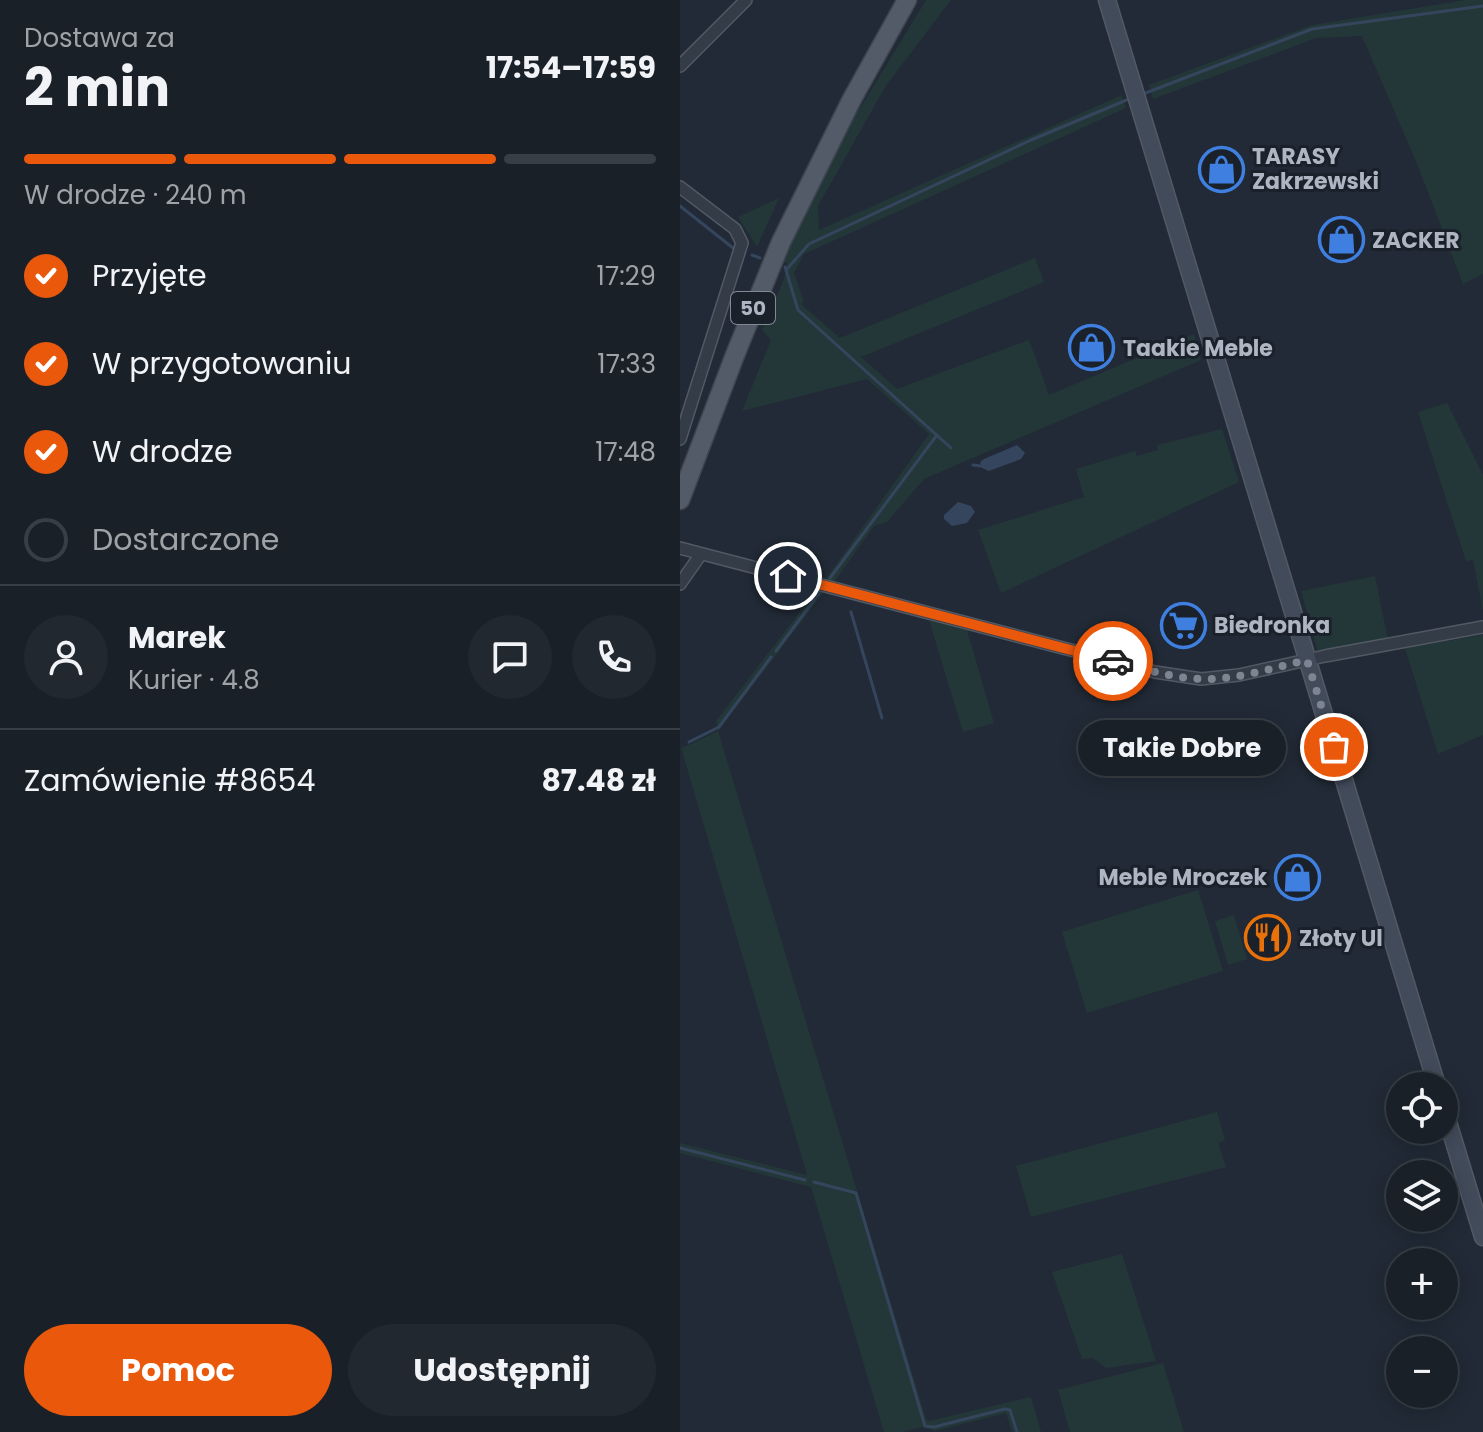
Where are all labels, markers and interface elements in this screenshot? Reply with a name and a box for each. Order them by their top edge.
text: Dostawa za [24,20,175,56]
text: 17:54–17:59 [486,46,656,89]
text: 2 min [24,51,170,124]
place label: TARASY Zakrzewski [1252,141,1379,197]
shop icon: TARASY Zakrzewski [1197,145,1245,193]
text: W drodze · 240 m [24,177,247,213]
shop icon: ZACKER [1317,216,1365,264]
place label: ZACKER [1372,225,1460,256]
icon: check [24,254,68,298]
text: Przyjęte [92,254,207,297]
text: 17:29 [597,258,656,294]
road number: 50 [731,292,775,324]
shop icon: Taakie Meble [1068,324,1116,372]
place label: Taakie Meble [1123,333,1273,364]
icon: check [24,342,68,386]
text: W przygotowaniu [92,342,352,385]
text: 17:33 [597,346,656,382]
icon: check [24,430,68,474]
text: W drodze [92,430,233,473]
text: 17:48 [595,434,656,470]
text: Dostarczone [92,518,279,561]
pin [754,542,822,610]
icon: home [766,554,810,598]
supermarket icon: Biedronka [1159,601,1207,649]
place label: Biedronka [1214,610,1330,641]
button: person [24,615,108,699]
button: chat [468,615,552,699]
button: phone [572,615,656,699]
text: Marek [128,616,226,659]
courier [1073,621,1153,701]
icon: car [1091,639,1135,683]
text: Kurier · 4.8 [128,662,260,698]
pin [1300,713,1368,781]
callout: Takie Dobre [1078,719,1286,775]
icon: bag [1312,725,1356,769]
text: Takie Dobre [1103,730,1261,766]
text: Zamówienie #8654 [24,759,315,802]
text: 87.48 zł [541,759,656,802]
shop icon: Meble Mroczek [1274,853,1322,901]
place label: Meble Mroczek [1099,862,1267,893]
restaurant icon: Złoty Ul [1244,914,1292,962]
place label: Złoty Ul [1299,923,1383,954]
map controls [1386,1072,1458,1408]
button: locate [1386,1072,1458,1144]
button: layers [1386,1160,1458,1232]
button: + [1386,1248,1458,1320]
button: Pomoc [24,1324,332,1416]
button: Udostępnij [348,1324,656,1416]
button: − [1386,1336,1458,1408]

